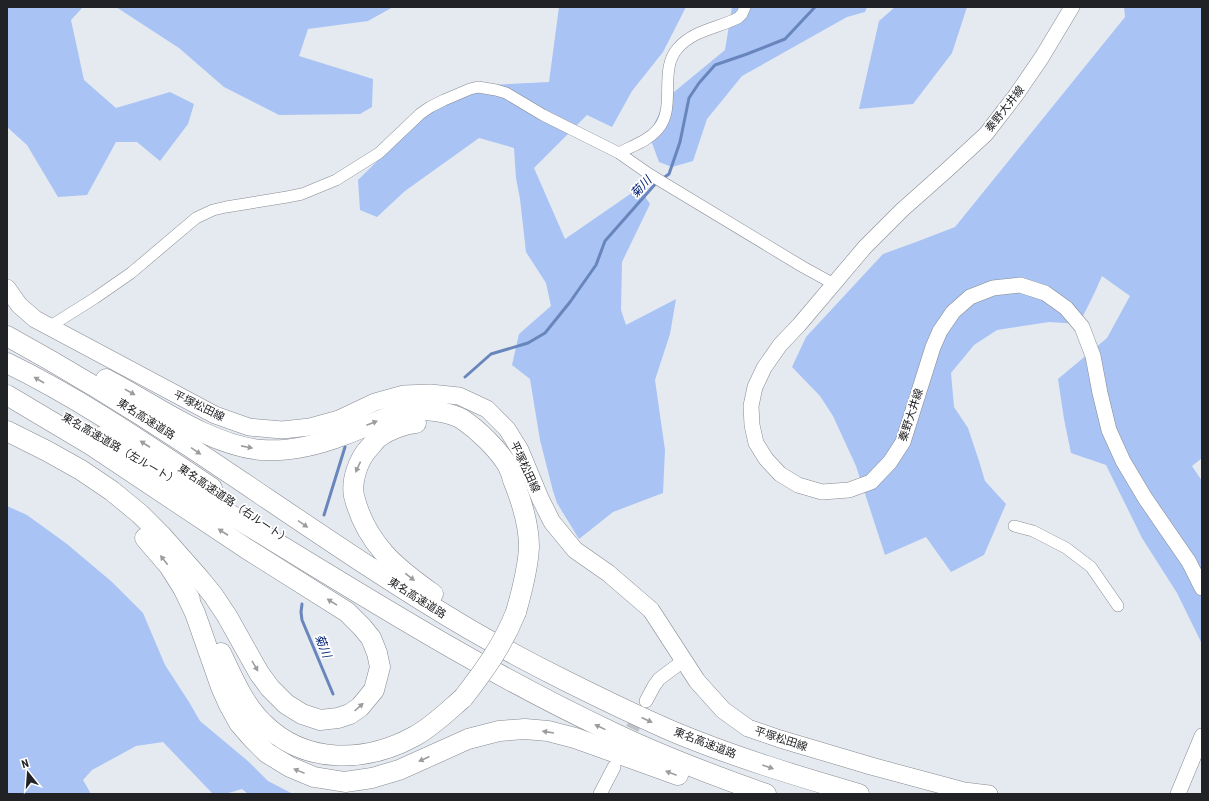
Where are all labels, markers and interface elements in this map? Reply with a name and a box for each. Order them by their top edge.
street label: 秦野大井線 [983,83,1027,135]
water label: 菊川 [628,172,656,201]
one-way arrow [33,376,44,383]
street label: 秦野大井線 [896,387,926,443]
one-way arrow [124,388,136,395]
street label: 平塚松田線 [171,388,227,424]
street label: 東名高速道路 [115,396,177,442]
street label: 東名高速道路（左ルート） [60,410,180,488]
one-way arrow [366,419,378,425]
street label: 平塚松田線 [507,439,543,495]
one-way arrow [140,440,150,448]
one-way arrow [241,444,253,450]
one-way arrow [191,447,201,455]
one-way arrow [355,461,361,472]
street label: 東名高速道路（右ルート） [176,462,292,546]
one-way arrow [298,520,309,528]
one-way arrow [217,529,229,536]
one-way arrow [160,554,168,565]
one-way arrow [404,572,415,581]
street label: 東名高速道路 [386,575,448,621]
one-way arrow [326,599,338,606]
water label: 菊川 [312,632,335,662]
one-way arrow [252,660,259,672]
one-way arrow [354,702,364,711]
one-way arrow [641,717,653,723]
one-way arrow [595,724,606,730]
street label: 平塚松田線 [753,724,809,754]
street label: 東名高速道路 [672,725,738,761]
one-way arrow [542,729,554,735]
north arrow [8,753,48,793]
one-way arrow [418,756,429,762]
text: N [20,757,31,771]
one-way arrow [763,764,775,770]
one-way arrow [293,768,305,774]
one-way arrow [665,769,677,775]

